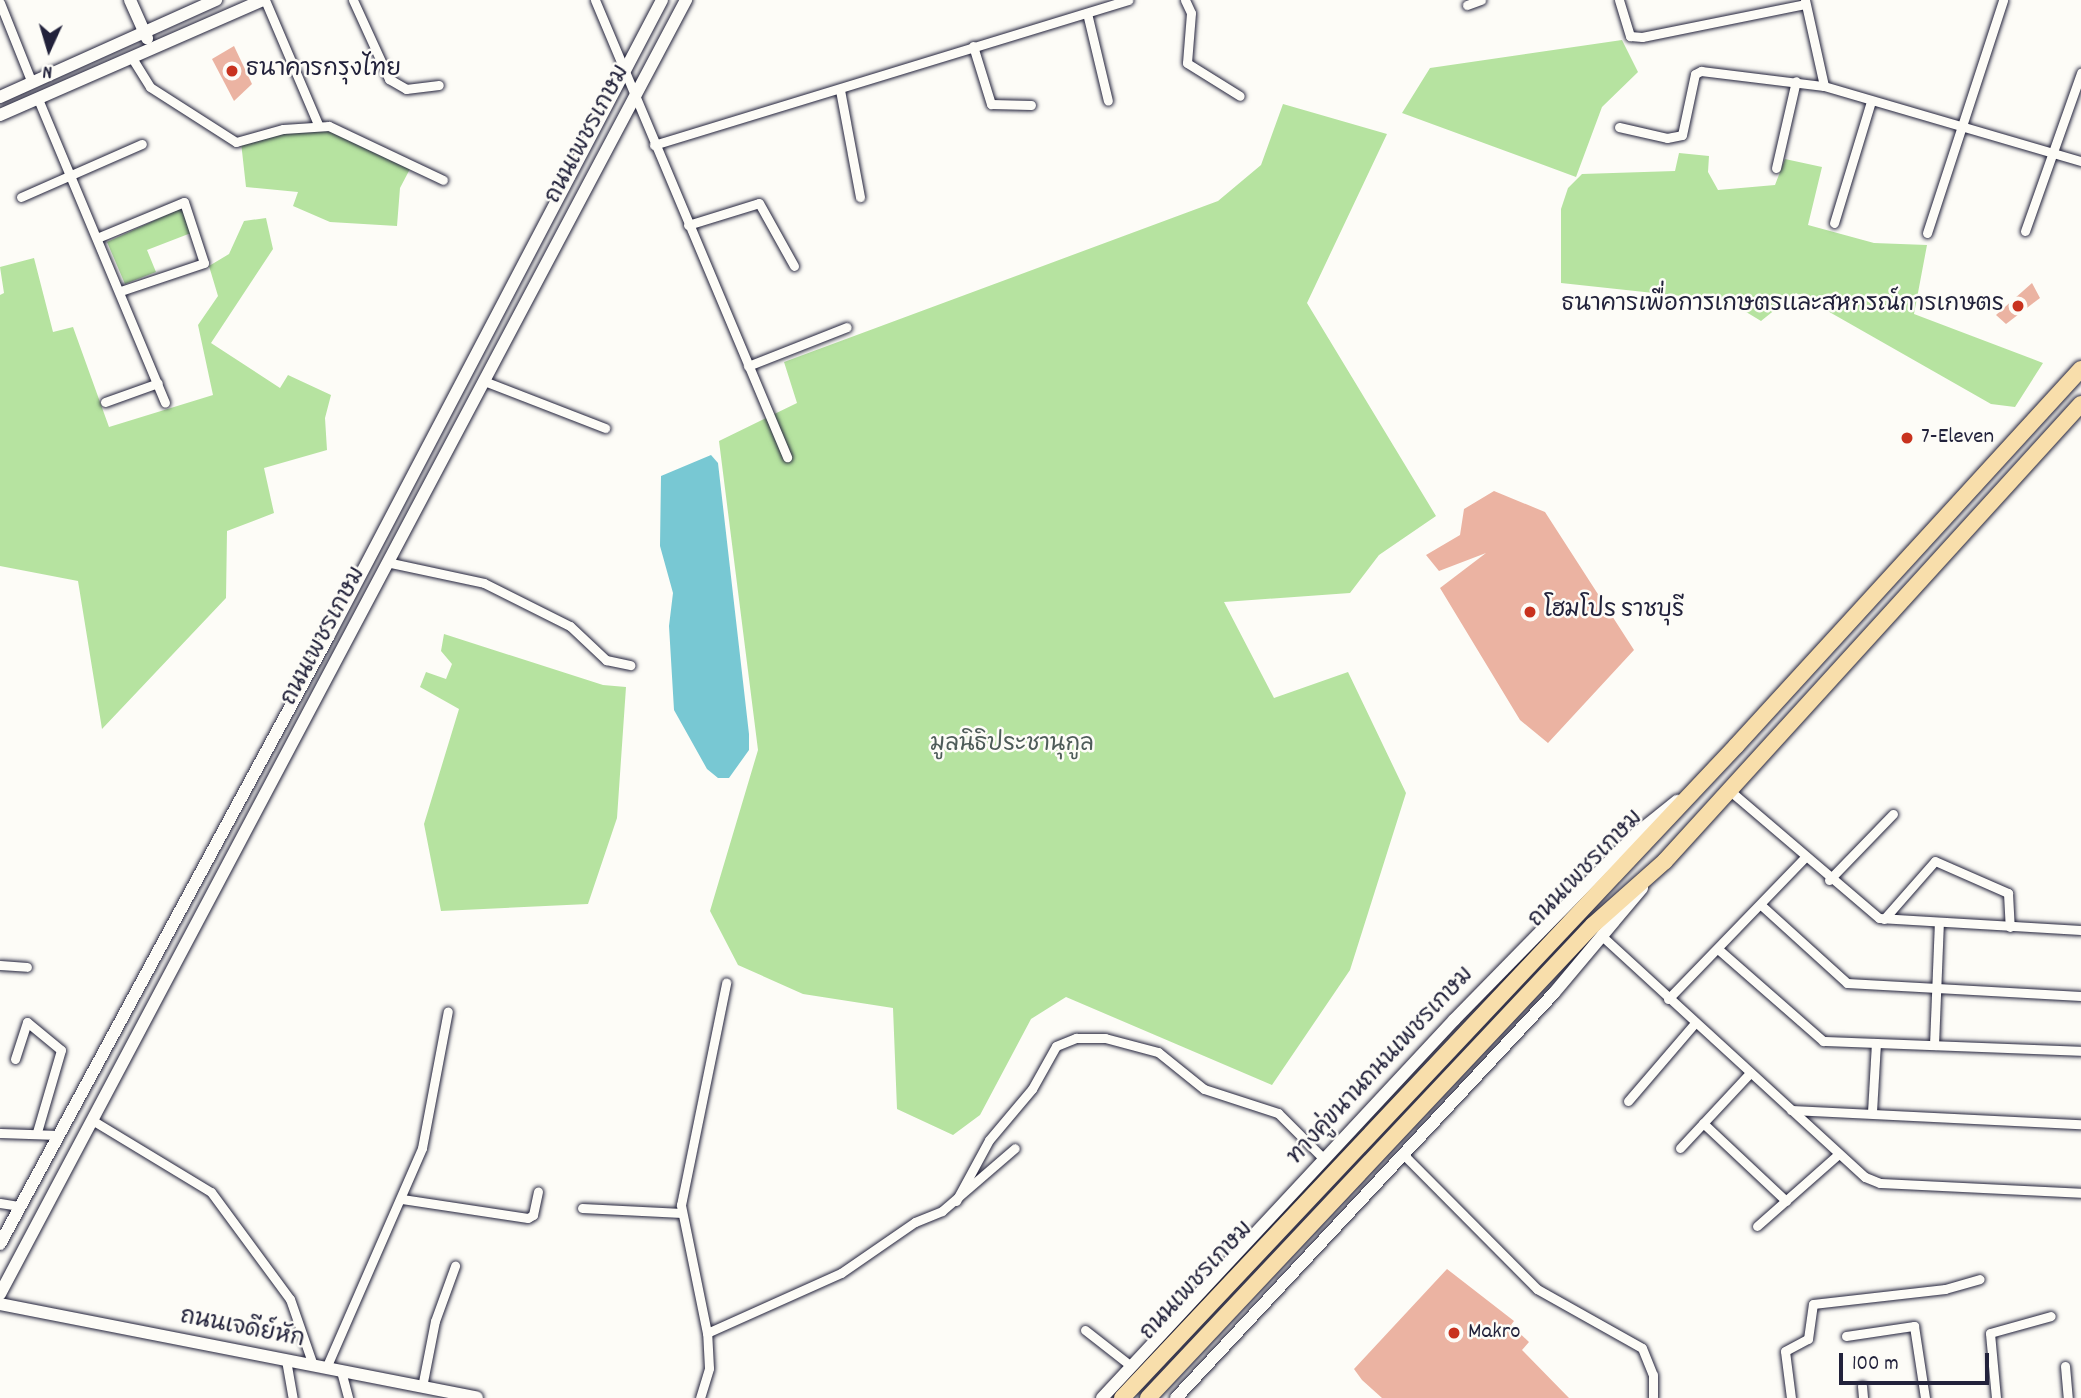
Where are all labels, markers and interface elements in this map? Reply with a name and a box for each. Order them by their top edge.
north arrow [14,14,84,84]
text: N [42,57,53,84]
place label: ธนาคารกรุงไทย [246,57,401,85]
street label: ถนนเพชรเกษม [541,61,637,209]
marker: ธนาคารกรุงไทย [224,63,240,79]
place label: ธนาคารเพื่อการเกษตรและสหกรณ์การเกษตร [1561,292,2004,320]
marker: ธนาคารเพื่อการเกษตรและสหกรณ์การเกษตร [2010,298,2026,314]
place label: 7-Eleven [1921,424,1994,452]
marker: 7-Eleven [1899,430,1915,446]
street label: ถนนเพชรเกษม [277,563,373,711]
place label: โฮมโปร ราชบุรี [1544,598,1684,626]
marker: โฮมโปร ราชบุรี [1522,604,1538,620]
park label: มูลนิธิประชานุกูล [930,732,1094,760]
street label: ถนนเพชรเกษม [1524,805,1650,935]
street label: ทางคู่ขนานถนนเพชรเกษม [1283,962,1481,1172]
street label: ถนนเพชรเกษม [1136,1217,1260,1347]
street label: ถนนเจดีย์หัก [177,1304,307,1356]
place label: Makro [1468,1319,1520,1347]
marker: Makro [1446,1325,1462,1341]
scale bar [1843,1338,1994,1382]
text: 100 m [1852,1350,1899,1380]

